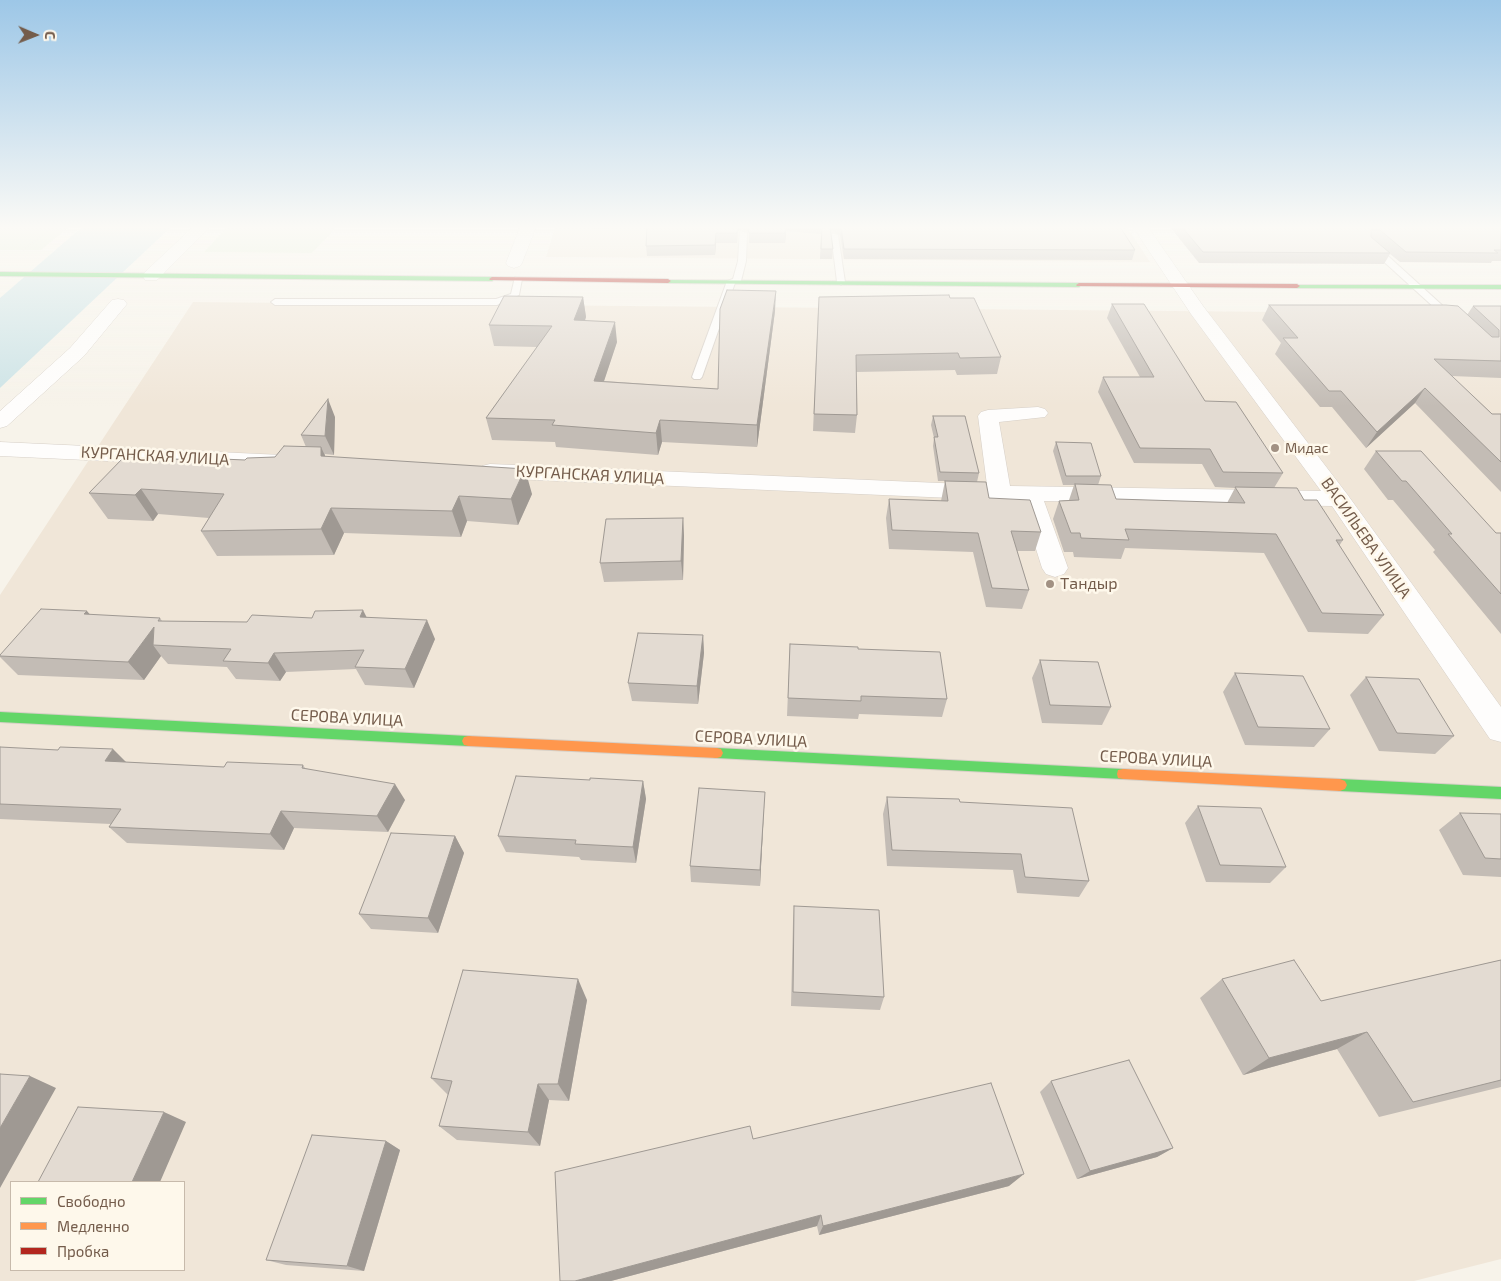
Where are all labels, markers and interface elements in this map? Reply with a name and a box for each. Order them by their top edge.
north arrow [10,10,60,60]
text: С [42,31,59,40]
place label: Мидас [1285,440,1328,456]
marker: Мидас [1269,442,1281,454]
street label: КУРГАНСКАЯ УЛИЦА [80,443,230,469]
street label: КУРГАНСКАЯ УЛИЦА [515,462,665,488]
street label: ВАСИЛЬЕВА УЛИЦА [1317,474,1415,602]
place label: Тандыр [1060,574,1118,594]
marker: Тандыр [1044,578,1056,590]
street label: СЕРОВА УЛИЦА [290,705,404,731]
street label: СЕРОВА УЛИЦА [694,726,808,752]
street label: СЕРОВА УЛИЦА [1099,746,1213,772]
legend [10,1181,185,1271]
text: Свободно [57,1192,126,1210]
text: Медленно [57,1217,130,1235]
text: Пробка [57,1242,109,1260]

